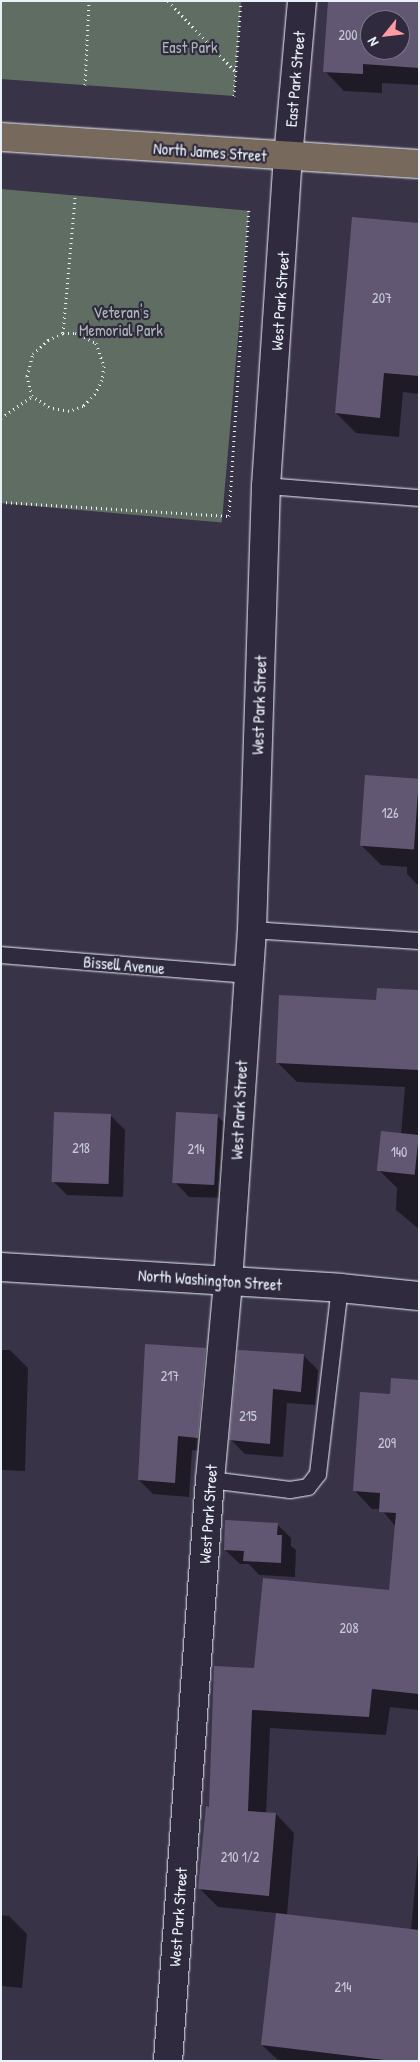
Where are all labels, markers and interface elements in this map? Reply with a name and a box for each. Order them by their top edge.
north arrow [360,10,410,60]
house number: 200 [338,27,358,43]
street label: East Park Street [281,30,309,128]
text: N [362,34,382,50]
park label: East Park [162,37,218,57]
street label: North James Street [153,138,267,166]
street label: West Park Street [267,251,293,351]
house number: 207 [372,290,392,306]
park label: Veteran's Memorial Park [79,302,163,340]
street label: West Park Street [248,655,270,755]
house number: 126 [381,805,399,821]
street label: Bissell Avenue [83,952,165,978]
street label: West Park Street [227,1060,251,1160]
house number: 218 [72,1140,90,1156]
house number: 214 [188,1141,204,1157]
house number: 140 [391,1144,407,1160]
street label: North Washington Street [137,1265,283,1295]
house number: 217 [161,1368,179,1384]
house number: 215 [239,1408,257,1424]
house number: 209 [378,1435,396,1451]
street label: West Park Street [195,1464,221,1564]
house number: 208 [340,1620,358,1636]
house number: 210 1/2 [221,1849,259,1865]
street label: West Park Street [165,1867,191,1967]
house number: 214 [335,1979,351,1995]

